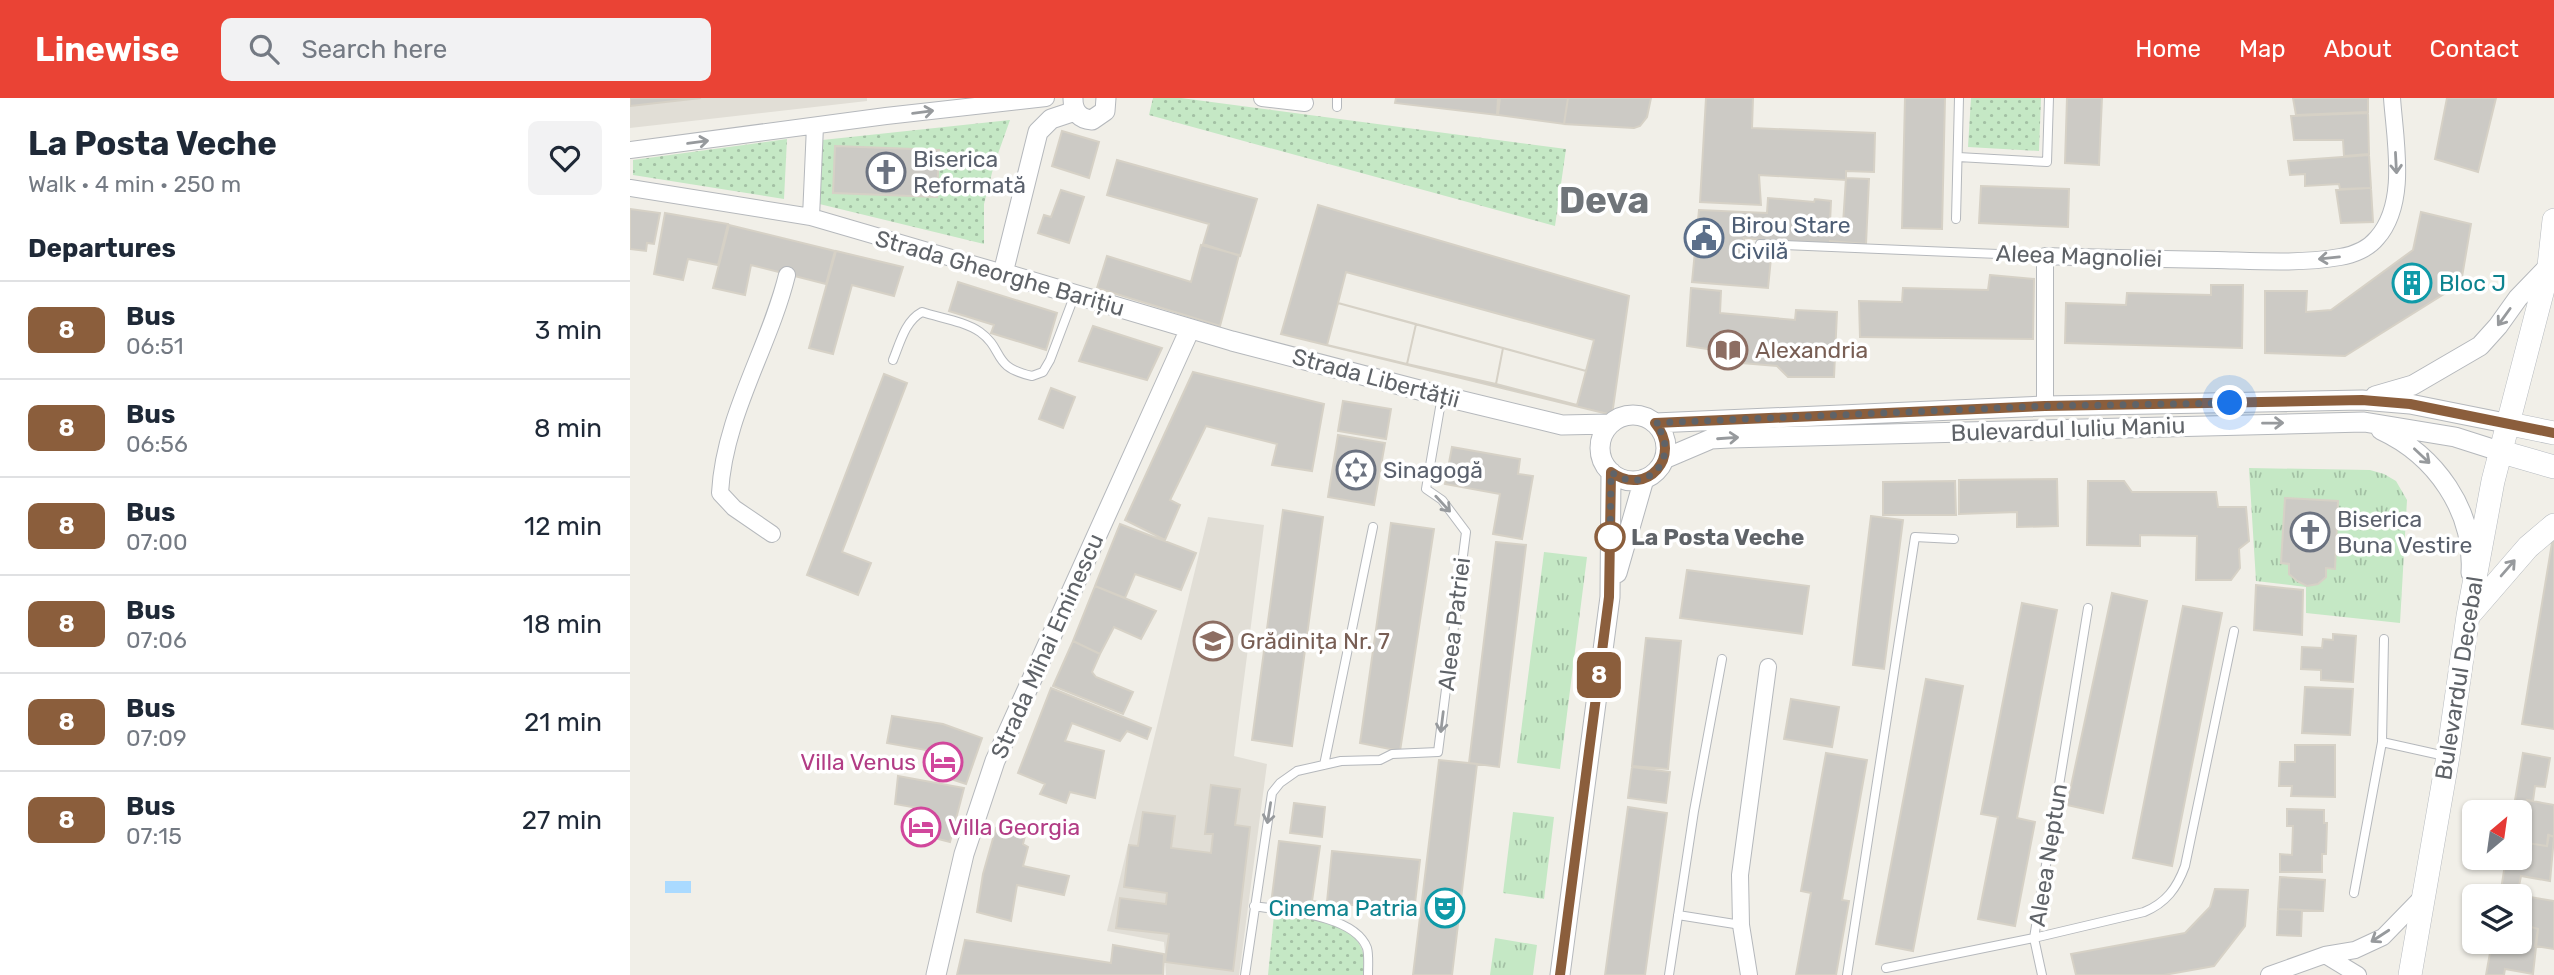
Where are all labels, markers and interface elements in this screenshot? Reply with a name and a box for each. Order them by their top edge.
search box [221,18,711,81]
text: Linewise [35,30,179,69]
icon: search [245,30,283,68]
text: Search here [301,34,447,65]
text: Home [2135,35,2201,63]
text: Map [2239,35,2286,63]
text: About [2324,35,2392,63]
text: Contact [2430,35,2519,63]
one-way arrow [911,105,934,118]
button: heart [528,121,602,195]
text: La Posta Veche [28,124,277,163]
one-way arrow [686,135,709,148]
place label: Biserica Reformată [913,145,1026,199]
church icon: Biserica Reformată [865,151,907,193]
one-way arrow [2390,151,2403,174]
text: Walk · 4 min · 250 m [28,170,241,198]
district label: Deva [1559,178,1649,222]
place label: Birou Stare Civilă [1731,211,1851,265]
public building icon: Birou Stare Civilă [1683,217,1725,259]
street label: Strada Gheorghe Barițiu [872,224,1128,322]
text: Departures [28,233,176,264]
street label: Aleea Magnoliei [1995,239,2163,273]
one-way arrow [2318,252,2341,265]
building icon: Bloc J [2391,262,2433,304]
place label: Bloc J [2439,269,2506,297]
text: Bus [126,301,175,332]
one-way arrow [2497,307,2511,326]
text: 3 min [535,315,602,346]
text: 8 [58,316,75,344]
library icon: Alexandria [1707,329,1749,371]
text: 06:51 [126,332,184,360]
place label: Alexandria [1755,336,1868,364]
street label: Strada Libertății [1289,342,1463,414]
your location [2212,385,2247,420]
text: Bus [126,399,175,430]
street label: Bulevardul Iuliu Maniu [1950,411,2186,447]
text: 8 min [534,413,602,444]
text: 8 [58,414,75,442]
one-way arrow [2262,417,2285,430]
text: 06:56 [126,430,188,458]
one-way arrow [1716,432,1739,445]
one-way arrow [2413,448,2431,464]
synagogue icon: Sinagogă [1335,449,1377,491]
place label: Sinagogă [1383,456,1483,484]
one-way arrow [1435,495,1452,512]
text: Bus [126,497,175,528]
place label: Biserica Buna Vestire [2337,505,2472,559]
text: 12 min [524,511,602,542]
church icon: Biserica Buna Vestire [2289,511,2331,553]
text: 8 [58,512,75,540]
marker: La Posta Veche [1595,522,1625,552]
place label: La Posta Veche [1631,523,1804,551]
text: 07:00 [126,528,188,556]
street label: Strada Mihai Eminescu [985,529,1109,763]
street label: Aleea Patriei [1432,556,1476,692]
one-way arrow [2500,560,2516,578]
street label: Bulevardul Decebal [2429,574,2489,782]
text: Bus [126,595,175,626]
text: 18 min [523,609,602,640]
text: 8 [58,610,75,638]
school or university icon: Grădinița Nr. 7 [1192,620,1234,662]
text: 07:06 [126,626,187,654]
place label: Grădinița Nr. 7 [1240,627,1390,655]
line badge: 8 [1576,652,1622,698]
text: 8 [1591,661,1607,689]
text: Bus [126,693,175,724]
text: 21 min [524,707,602,738]
text: 8 [58,708,75,736]
one-way arrow [1436,710,1449,733]
text: 07:09 [126,724,187,752]
hotel icon: Villa Venus [922,741,964,783]
place label: Villa Venus [800,748,916,776]
street label: Aleea Neptun [2023,782,2073,928]
text: Bus [126,791,175,822]
north arrow [2462,800,2532,870]
map controls [2462,800,2532,954]
one-way arrow [1262,801,1275,824]
text: 27 min [522,805,602,836]
text: 8 [58,806,75,834]
hotel icon: Villa Georgia [900,806,942,848]
place label: Villa Georgia [948,813,1080,841]
text: 07:15 [126,822,182,850]
button: layers [2462,884,2532,954]
theatre icon: Cinema Patria [1424,887,1466,929]
place label: Cinema Patria [1268,894,1418,922]
one-way arrow [2371,929,2390,944]

